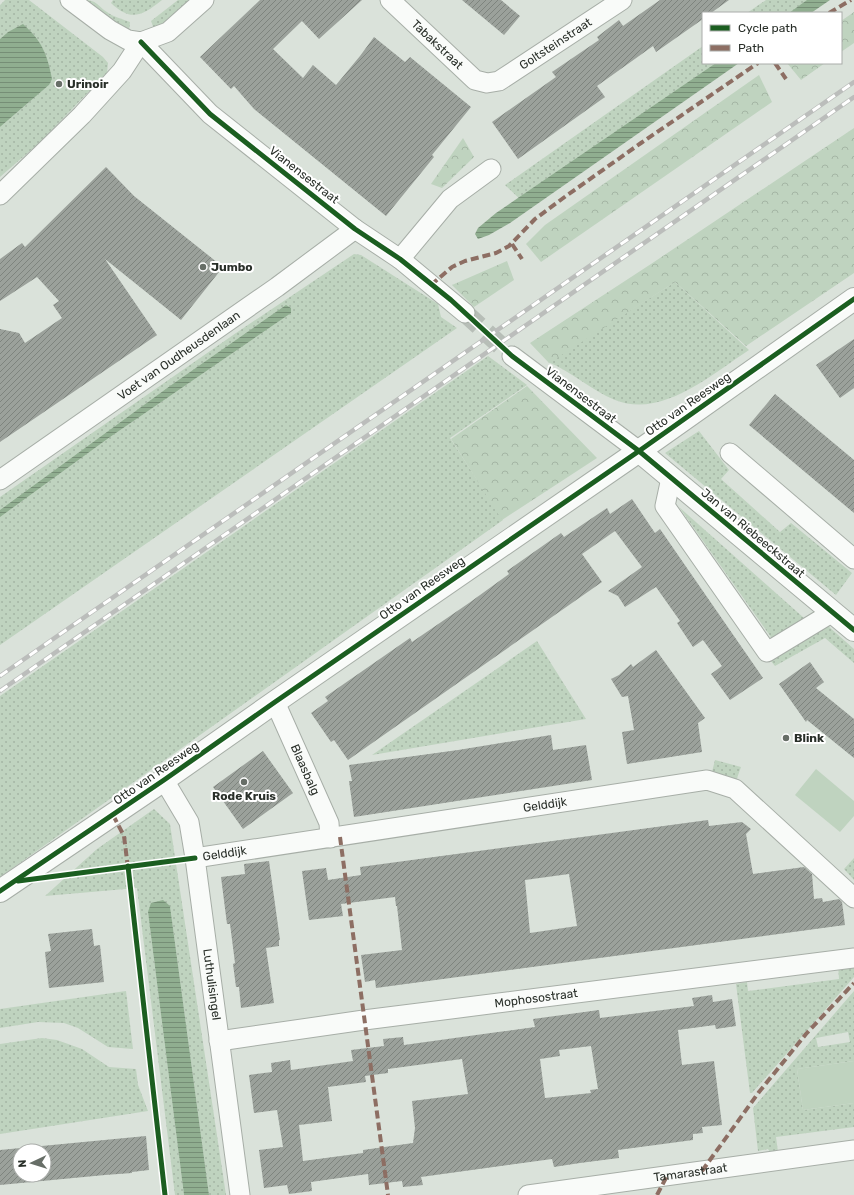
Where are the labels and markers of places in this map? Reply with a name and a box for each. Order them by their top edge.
place label: Urinoir [67,77,109,91]
marker: Urinoir [54,79,64,89]
place label: Jumbo [211,260,253,274]
marker: Jumbo [198,262,208,272]
place label: Blink [794,731,824,745]
marker: Blink [781,733,791,743]
marker: Rode Kruis [239,777,249,787]
place label: Rode Kruis [212,789,276,803]

